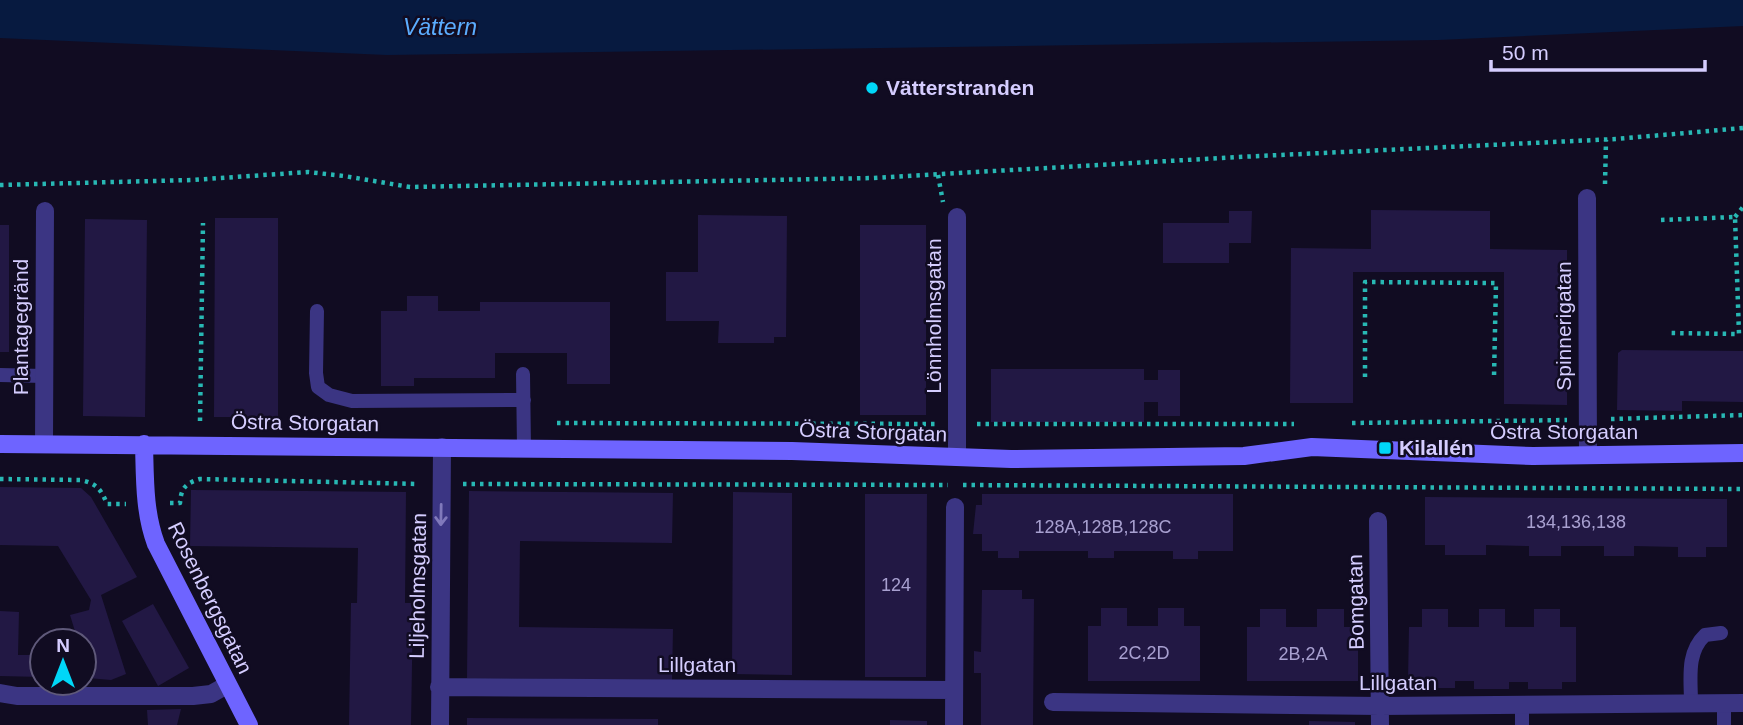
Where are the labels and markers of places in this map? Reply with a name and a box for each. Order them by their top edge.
place label: Vätterstranden [886,76,1034,99]
marker: Vätterstranden [864,80,880,96]
place label: Kilallén [1399,436,1474,459]
marker: Kilallén [1377,440,1393,456]

